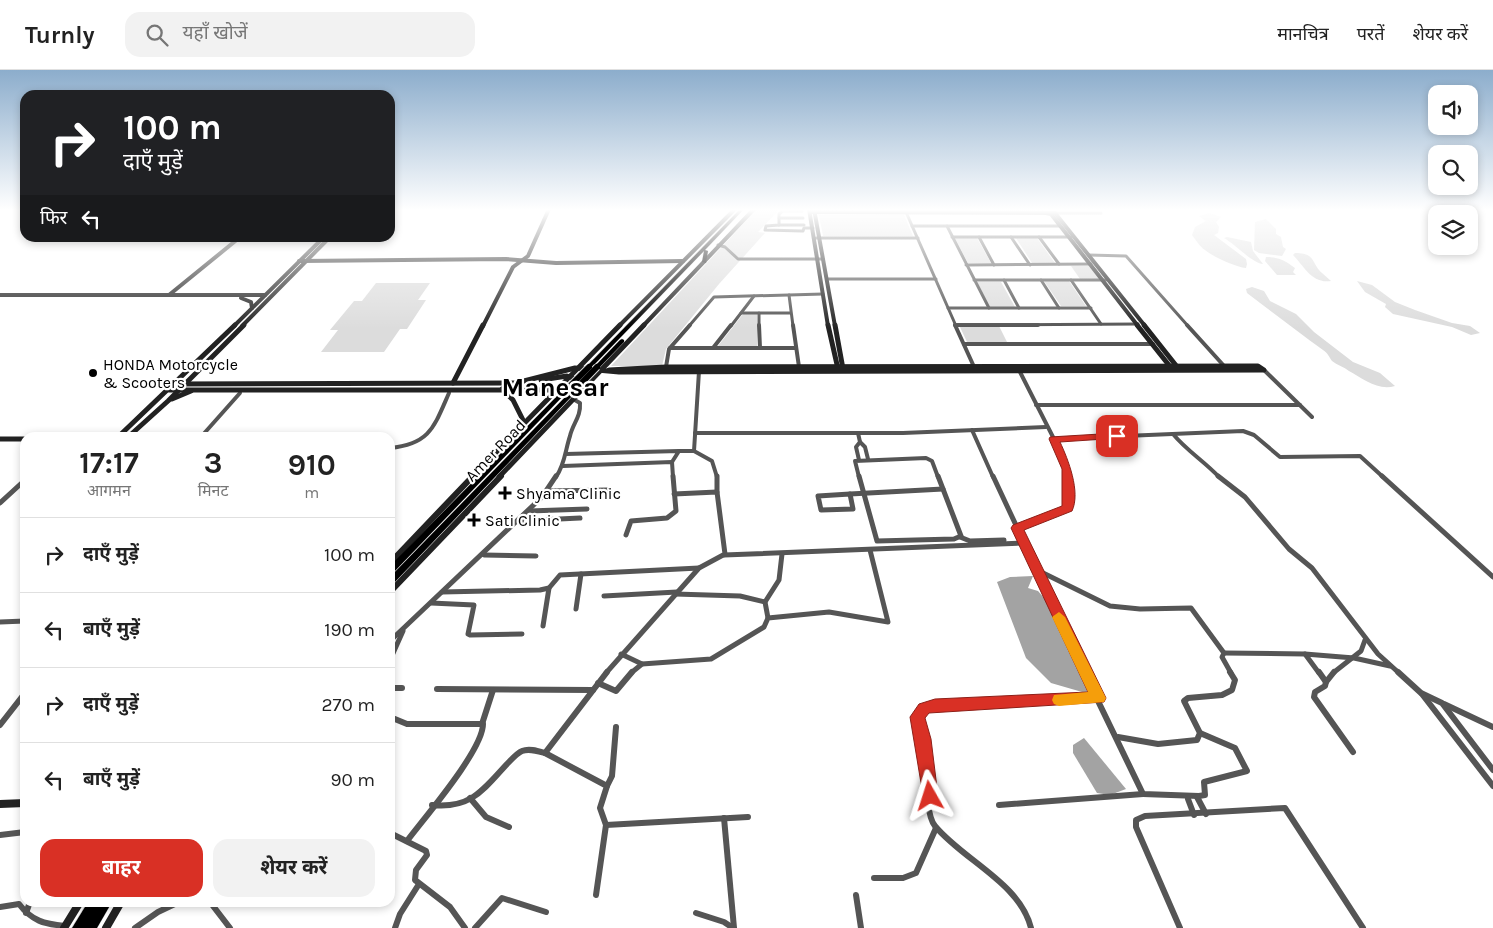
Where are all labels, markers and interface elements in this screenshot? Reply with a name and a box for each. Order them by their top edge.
search box [125,12,475,57]
text: Turnly [25,21,95,49]
icon: search [143,21,171,49]
text: यहाँ खोजें [183,22,248,44]
text: मानचित्र [1277,23,1329,45]
text: परतें [1357,23,1384,45]
text: शेयर करें [1412,23,1468,45]
map controls [1428,85,1478,255]
button: sound [1428,85,1478,135]
text: 100 m [123,107,222,148]
icon: right [40,110,105,175]
button: search [1428,145,1478,195]
text: दाएँ मुड़ें [123,149,183,175]
icon: left [77,205,105,233]
button: layers [1428,205,1478,255]
text: फिर [40,207,67,229]
place label: HONDA Motorcycle & Scooters [103,355,238,392]
marker: HONDA Motorcycle & Scooters [87,367,99,379]
district label: Manesar [501,372,609,403]
street label: Amer Road [461,415,530,485]
pin [1096,415,1138,457]
icon: arrive [1103,422,1131,450]
text: 17:17 [79,445,139,481]
text: 3 [204,445,222,481]
text: 910 [288,447,336,483]
text: आगमन [87,481,131,500]
text: मिनट [198,481,228,500]
text: m [304,483,319,502]
place label: Shyama Clinic [516,484,621,503]
marker: Shyama Clinic [498,486,512,500]
place label: Sati Clinic [485,511,560,530]
marker: Sati Clinic [467,513,481,527]
icon: right [40,541,68,569]
text: दाएँ मुड़ें [83,543,139,565]
text: 100 m [324,544,375,566]
icon: left [40,616,68,644]
text: बाएँ मुड़ें [83,618,140,640]
text: 190 m [324,619,375,641]
icon: right [40,691,68,719]
text: दाएँ मुड़ें [83,693,139,715]
text: 270 m [322,694,375,716]
icon: left [40,766,68,794]
text: बाएँ मुड़ें [83,768,140,790]
text: 90 m [330,769,375,791]
position arrow [903,769,955,821]
button: बाहर [40,839,203,897]
button: शेयर करें [213,839,375,897]

